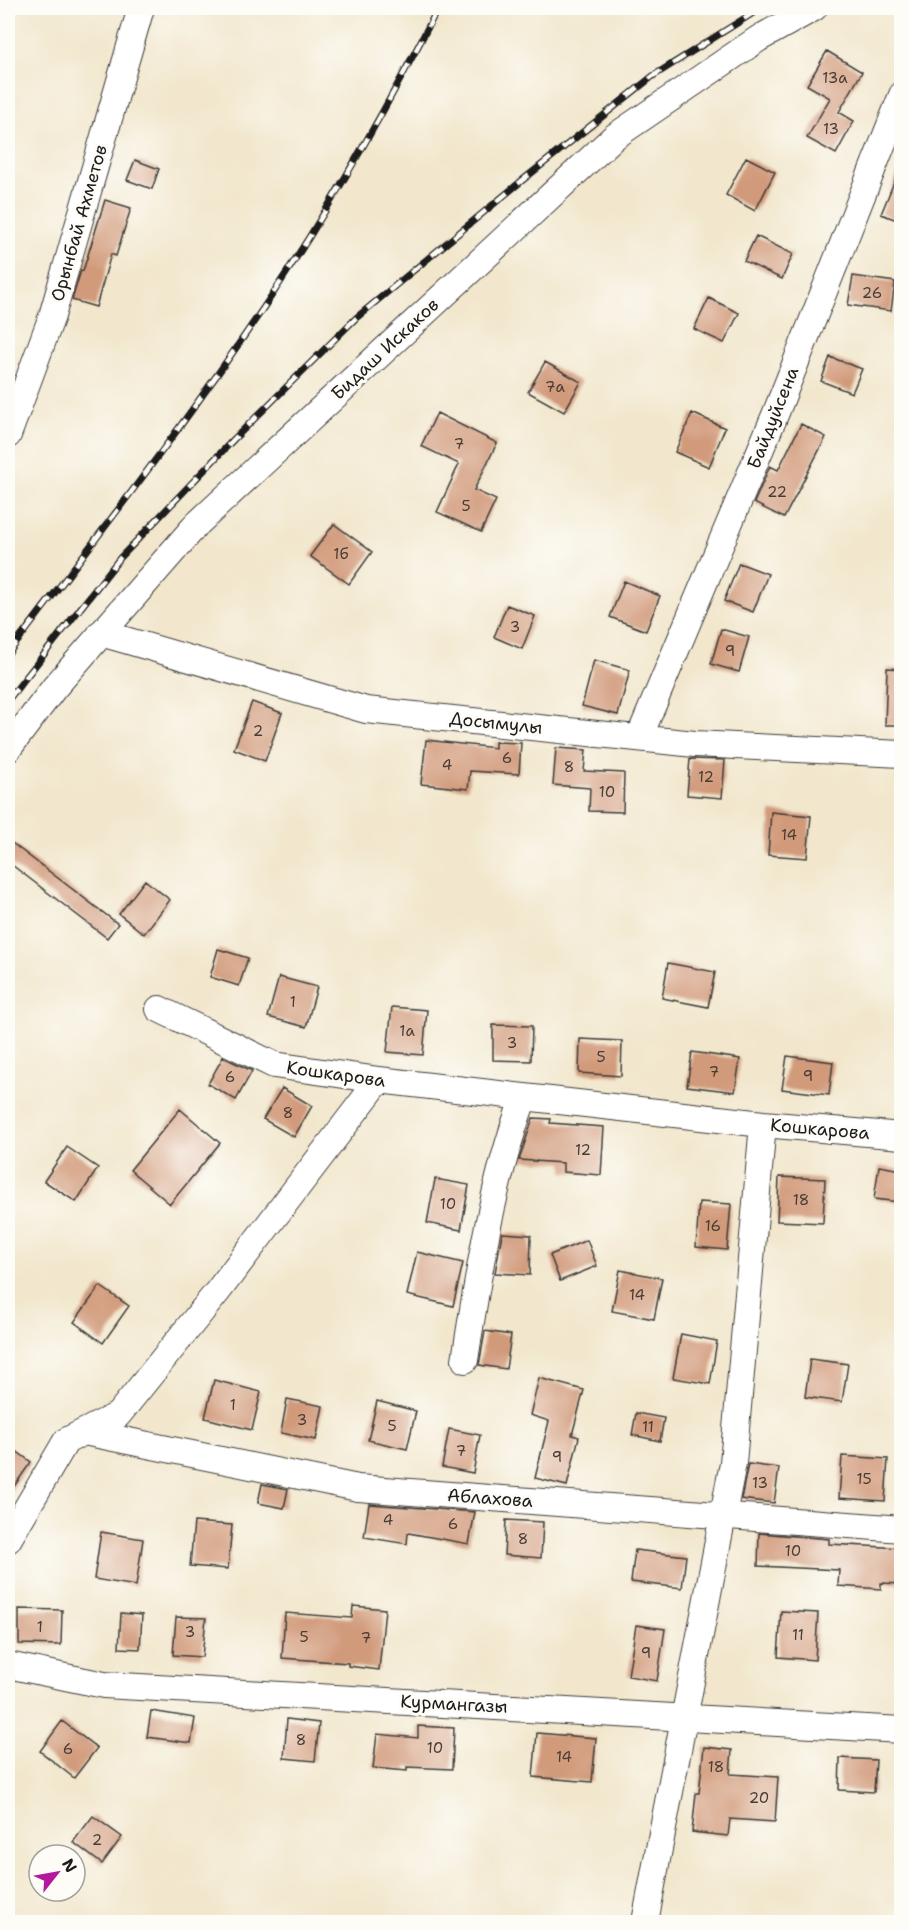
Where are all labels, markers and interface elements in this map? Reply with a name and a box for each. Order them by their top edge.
house number: 13а [822,68,848,88]
house number: 13 [823,119,839,139]
street label: Орынбай Ахметов [45,142,113,304]
house number: 26 [862,283,882,303]
street label: Бидаш Искаков [326,293,444,405]
street label: Байдуйсена [742,363,804,473]
house number: 7а [545,377,566,397]
house number: 7 [454,434,464,454]
house number: 22 [767,482,787,502]
house number: 5 [461,496,471,516]
house number: 1б [333,544,349,564]
house number: 3 [510,617,520,637]
house number: 9 [725,641,735,661]
street label: Досымулы [448,706,544,740]
house number: 2 [253,721,263,741]
house number: 6 [502,748,512,768]
house number: 4 [442,755,452,775]
house number: 8 [564,757,574,777]
house number: 12 [698,767,714,787]
house number: 10 [599,782,615,802]
house number: 14 [781,825,797,845]
house number: 1 [290,992,296,1012]
house number: 1а [399,1021,415,1041]
house number: 3 [507,1033,517,1053]
house number: 5 [596,1047,606,1067]
street label: Кошкарова [285,1055,387,1093]
house number: 7 [709,1062,719,1082]
house number: 9 [803,1066,813,1086]
house number: 6 [225,1067,235,1087]
house number: 8 [283,1103,293,1123]
street label: Кошкарова [769,1113,871,1145]
house number: 12 [575,1140,591,1160]
house number: 18 [793,1190,809,1210]
house number: 10 [440,1194,456,1214]
house number: 16 [705,1216,721,1236]
house number: 14 [629,1285,645,1305]
house number: 1 [230,1395,236,1415]
house number: 3 [297,1410,307,1430]
house number: 5 [387,1416,397,1436]
house number: 11 [642,1417,654,1437]
house number: 7 [456,1441,466,1461]
house number: 9 [552,1447,562,1467]
house number: 15 [856,1469,872,1489]
house number: 13 [752,1473,768,1493]
street label: Аблахова [446,1483,534,1513]
house number: 4 [383,1510,393,1530]
house number: 6 [448,1514,458,1534]
house number: 8 [518,1529,528,1549]
house number: 10 [785,1541,801,1561]
house number: 1 [37,1617,43,1637]
house number: 3 [185,1622,195,1642]
house number: 11 [792,1625,804,1645]
house number: 5 [299,1627,309,1647]
house number: 7 [361,1628,371,1648]
house number: 9 [641,1643,651,1663]
street label: Курмангазы [400,1689,508,1719]
house number: 8 [296,1730,306,1750]
house number: 10 [427,1738,443,1758]
house number: 6 [63,1739,73,1759]
house number: 14 [556,1747,572,1767]
house number: 18 [708,1757,724,1777]
house number: 20 [749,1788,769,1808]
house number: 2 [92,1830,102,1850]
north arrow [27,1843,87,1903]
text: N [57,1855,82,1876]

